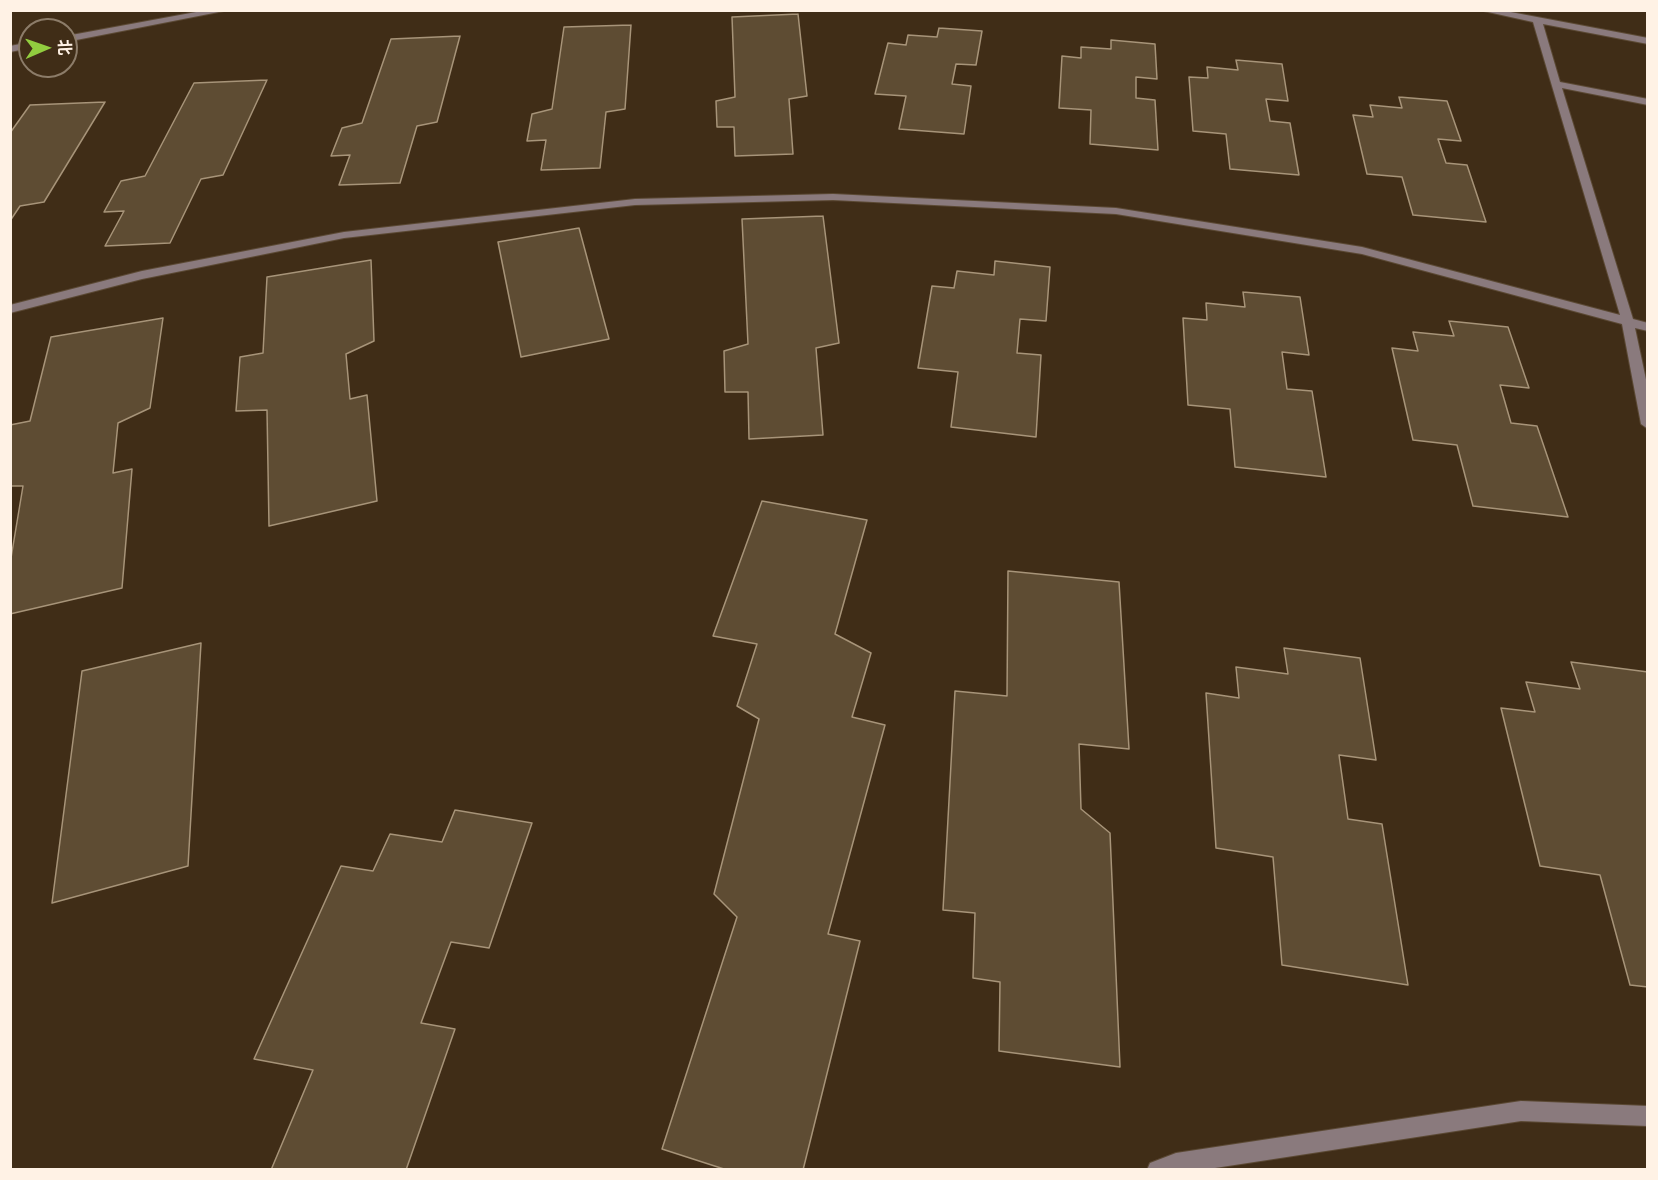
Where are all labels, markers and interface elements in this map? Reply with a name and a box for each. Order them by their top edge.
north arrow [18,18,78,78]
text: 北 [55,39,74,56]

